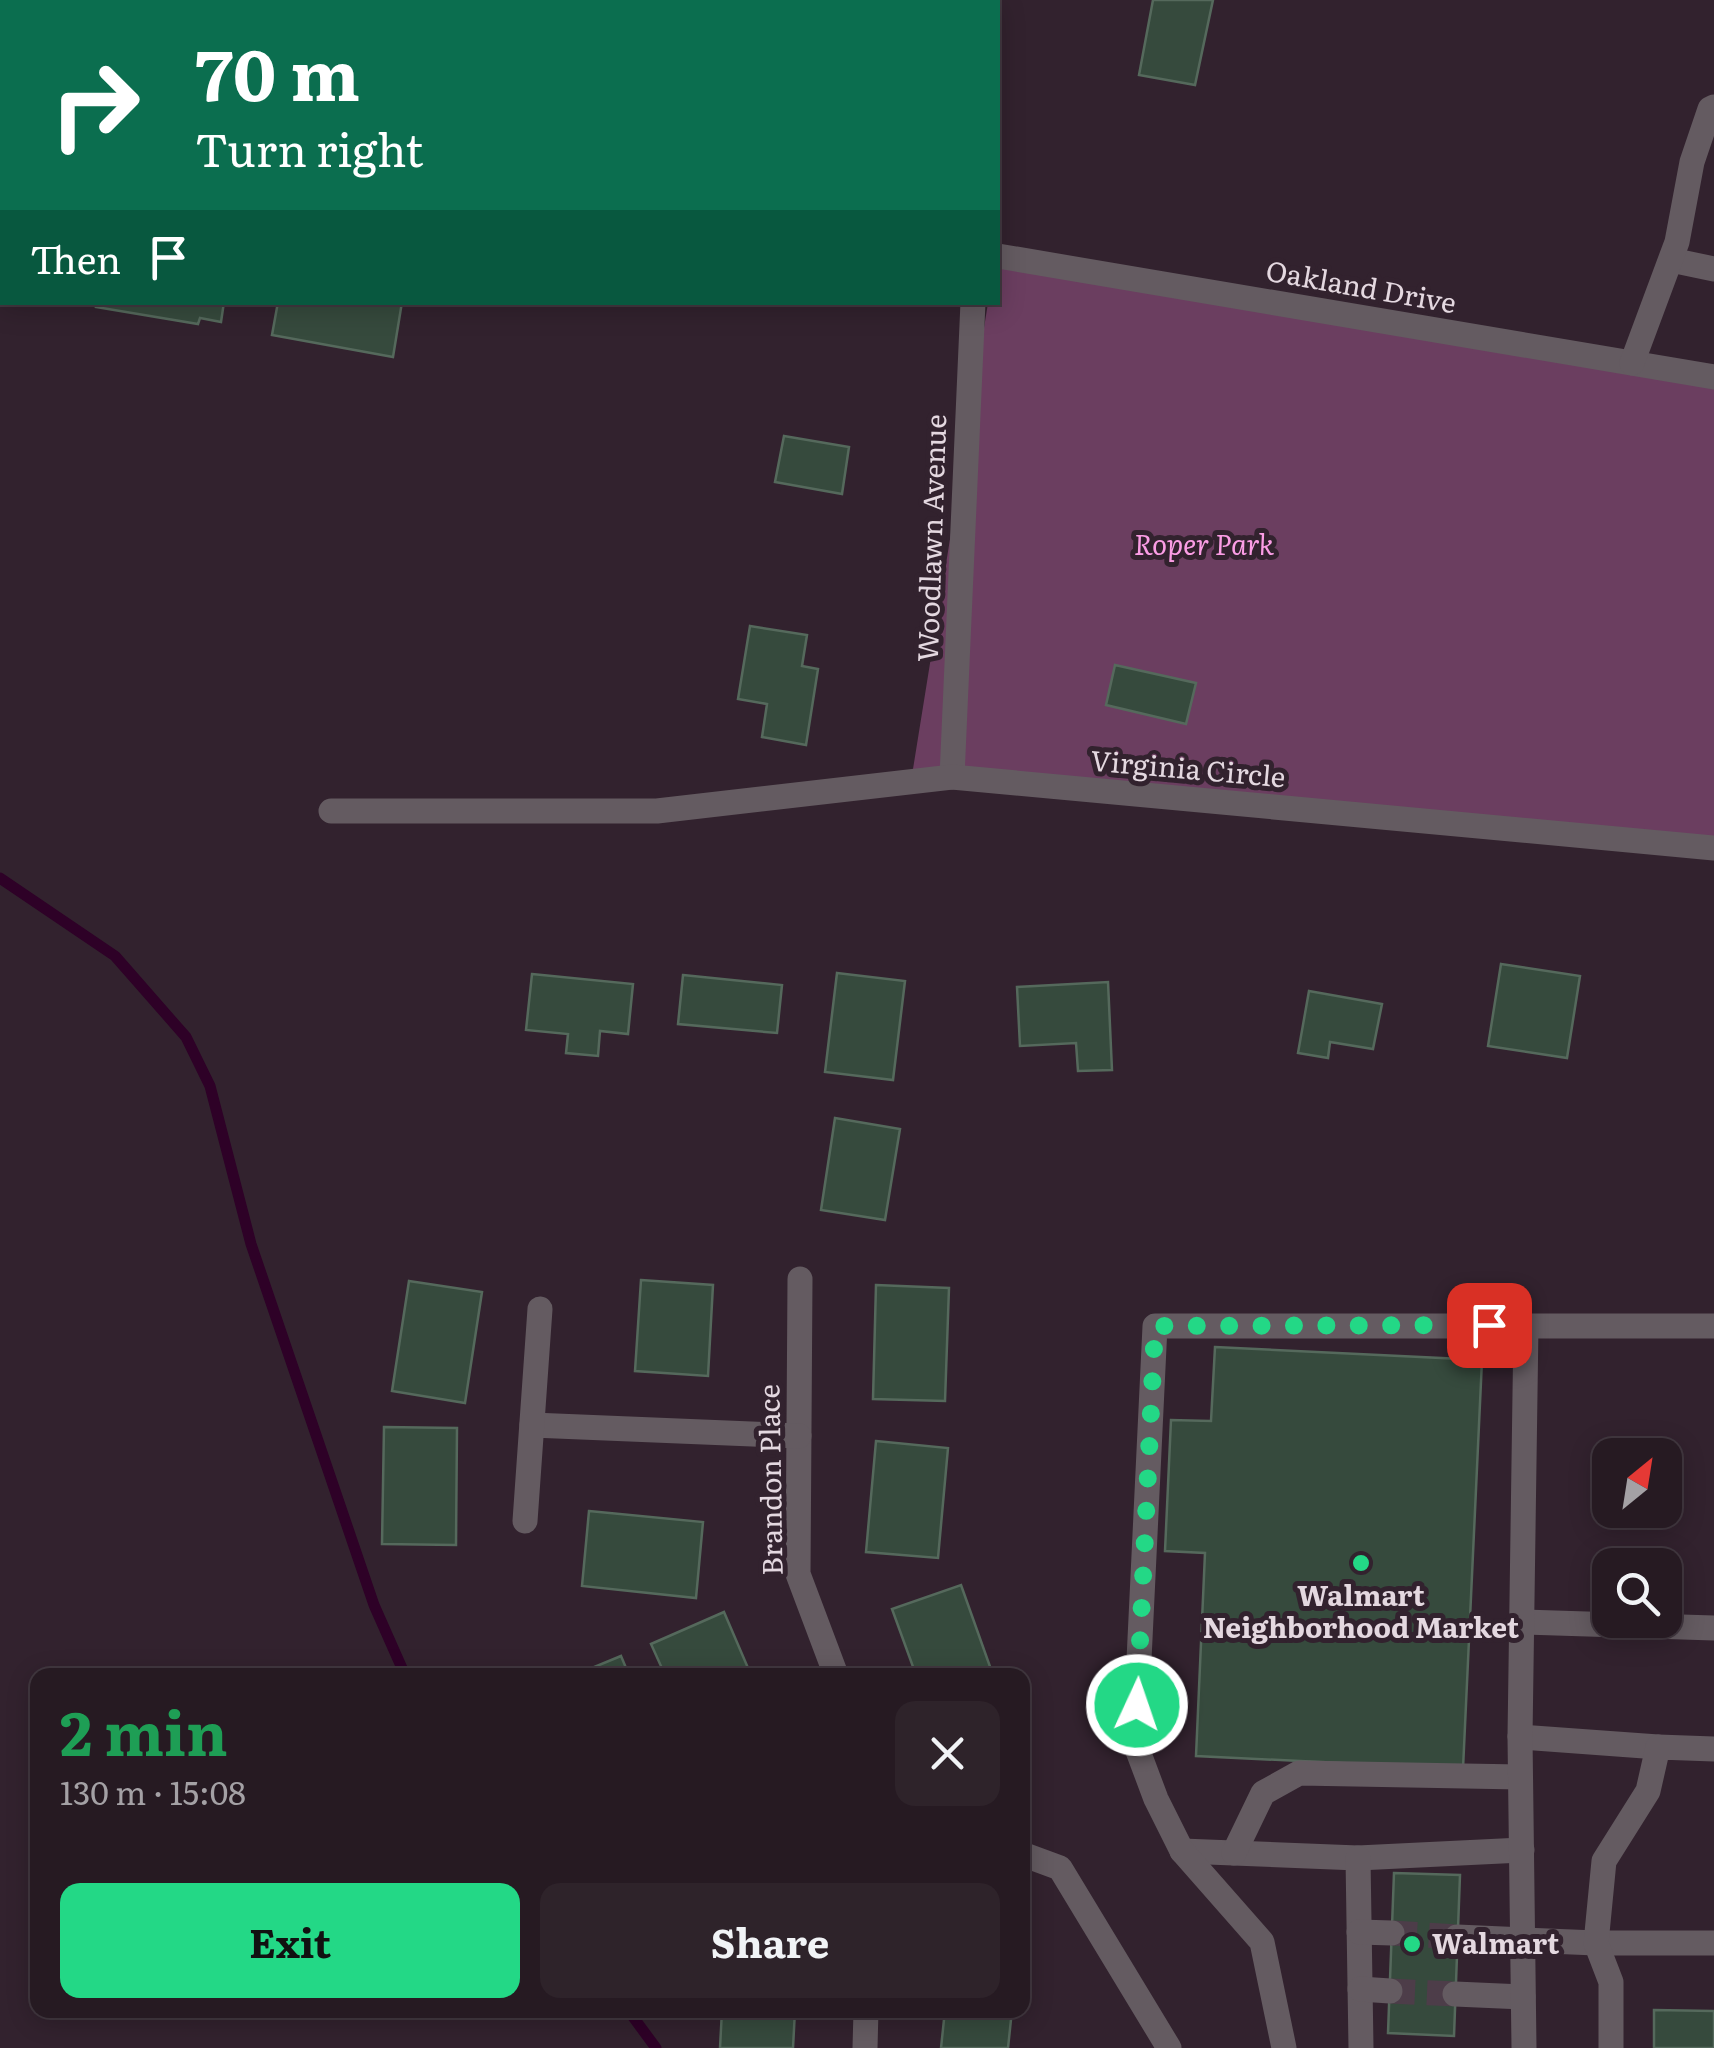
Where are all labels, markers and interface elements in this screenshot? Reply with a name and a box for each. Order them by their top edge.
text: 70 m [195,19,360,123]
icon: right [30,40,160,170]
text: Turn right [195,114,423,181]
text: Then [30,229,121,286]
icon: arrive [141,230,196,285]
street label: Oakland Drive [1263,248,1460,322]
street label: Woodlawn Avenue [905,413,955,663]
park label: Roper Park [1134,522,1275,564]
street label: Virginia Circle [1089,738,1287,796]
pin [1447,1283,1532,1368]
icon: arrive [1462,1298,1517,1353]
street label: Brandon Place [746,1384,792,1576]
north arrow [1592,1438,1682,1528]
map controls [1592,1438,1682,1638]
button: search [1592,1548,1682,1638]
marker: Walmart Neighborhood Market [1350,1552,1372,1574]
place label: Walmart Neighborhood Market [1203,1573,1520,1647]
position arrow [1085,1653,1189,1757]
text: 2 min [60,1685,228,1774]
button: close [895,1701,1000,1806]
text: 130 m · 15:08 [60,1767,246,1815]
button: Exit [60,1883,520,1998]
button: Share [540,1883,1000,1998]
place label: Walmart [1432,1921,1560,1963]
marker: Walmart [1401,1933,1423,1955]

